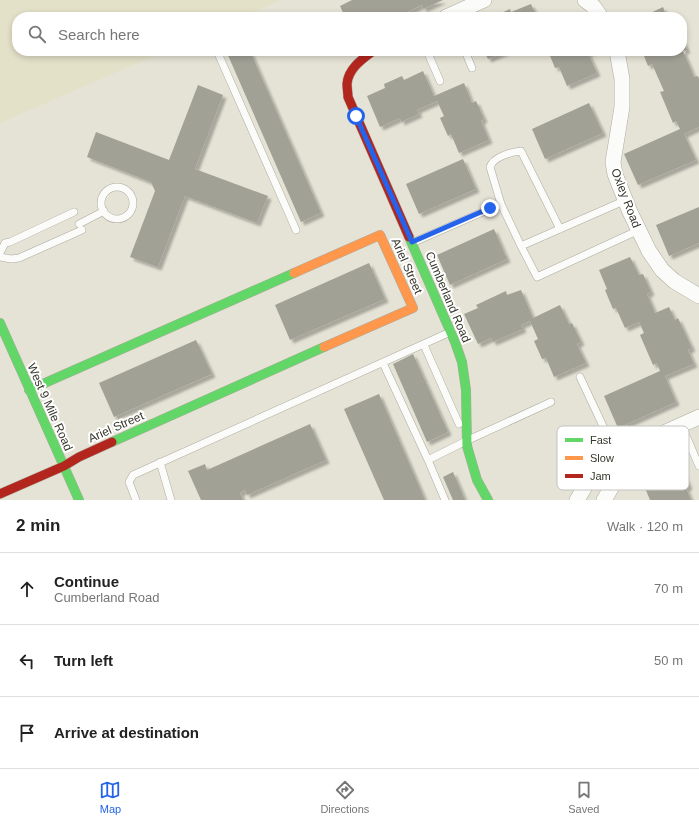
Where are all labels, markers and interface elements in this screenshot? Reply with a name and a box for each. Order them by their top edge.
search box [12,12,687,56]
icon: search [26,23,48,45]
text: Search here [58,26,140,43]
route start [347,107,365,125]
street label: Oxley Road [608,166,644,230]
route end [481,199,499,217]
street label: Ariel Street [389,236,426,297]
street label: Cumberland Road [423,249,473,345]
street label: West 9 Mile Road [24,361,76,453]
street label: Ariel Street [86,408,147,445]
legend [557,426,689,490]
text: Fast [590,434,611,446]
text: Slow [590,452,614,464]
text: Jam [590,470,611,482]
text: 2 min [16,516,60,535]
text: Walk · 120 m [607,519,683,534]
text: Continue [54,573,119,590]
icon: ahead [16,578,38,600]
text: 70 m [654,581,683,596]
text: Cumberland Road [54,590,160,605]
icon: left [16,650,38,672]
text: Turn left [54,652,113,669]
text: 50 m [654,653,683,668]
icon: arrive [16,722,38,744]
text: Arrive at destination [54,724,199,741]
tab: Map [99,779,121,815]
tab: Directions [320,779,369,815]
tab: Saved [568,779,599,815]

